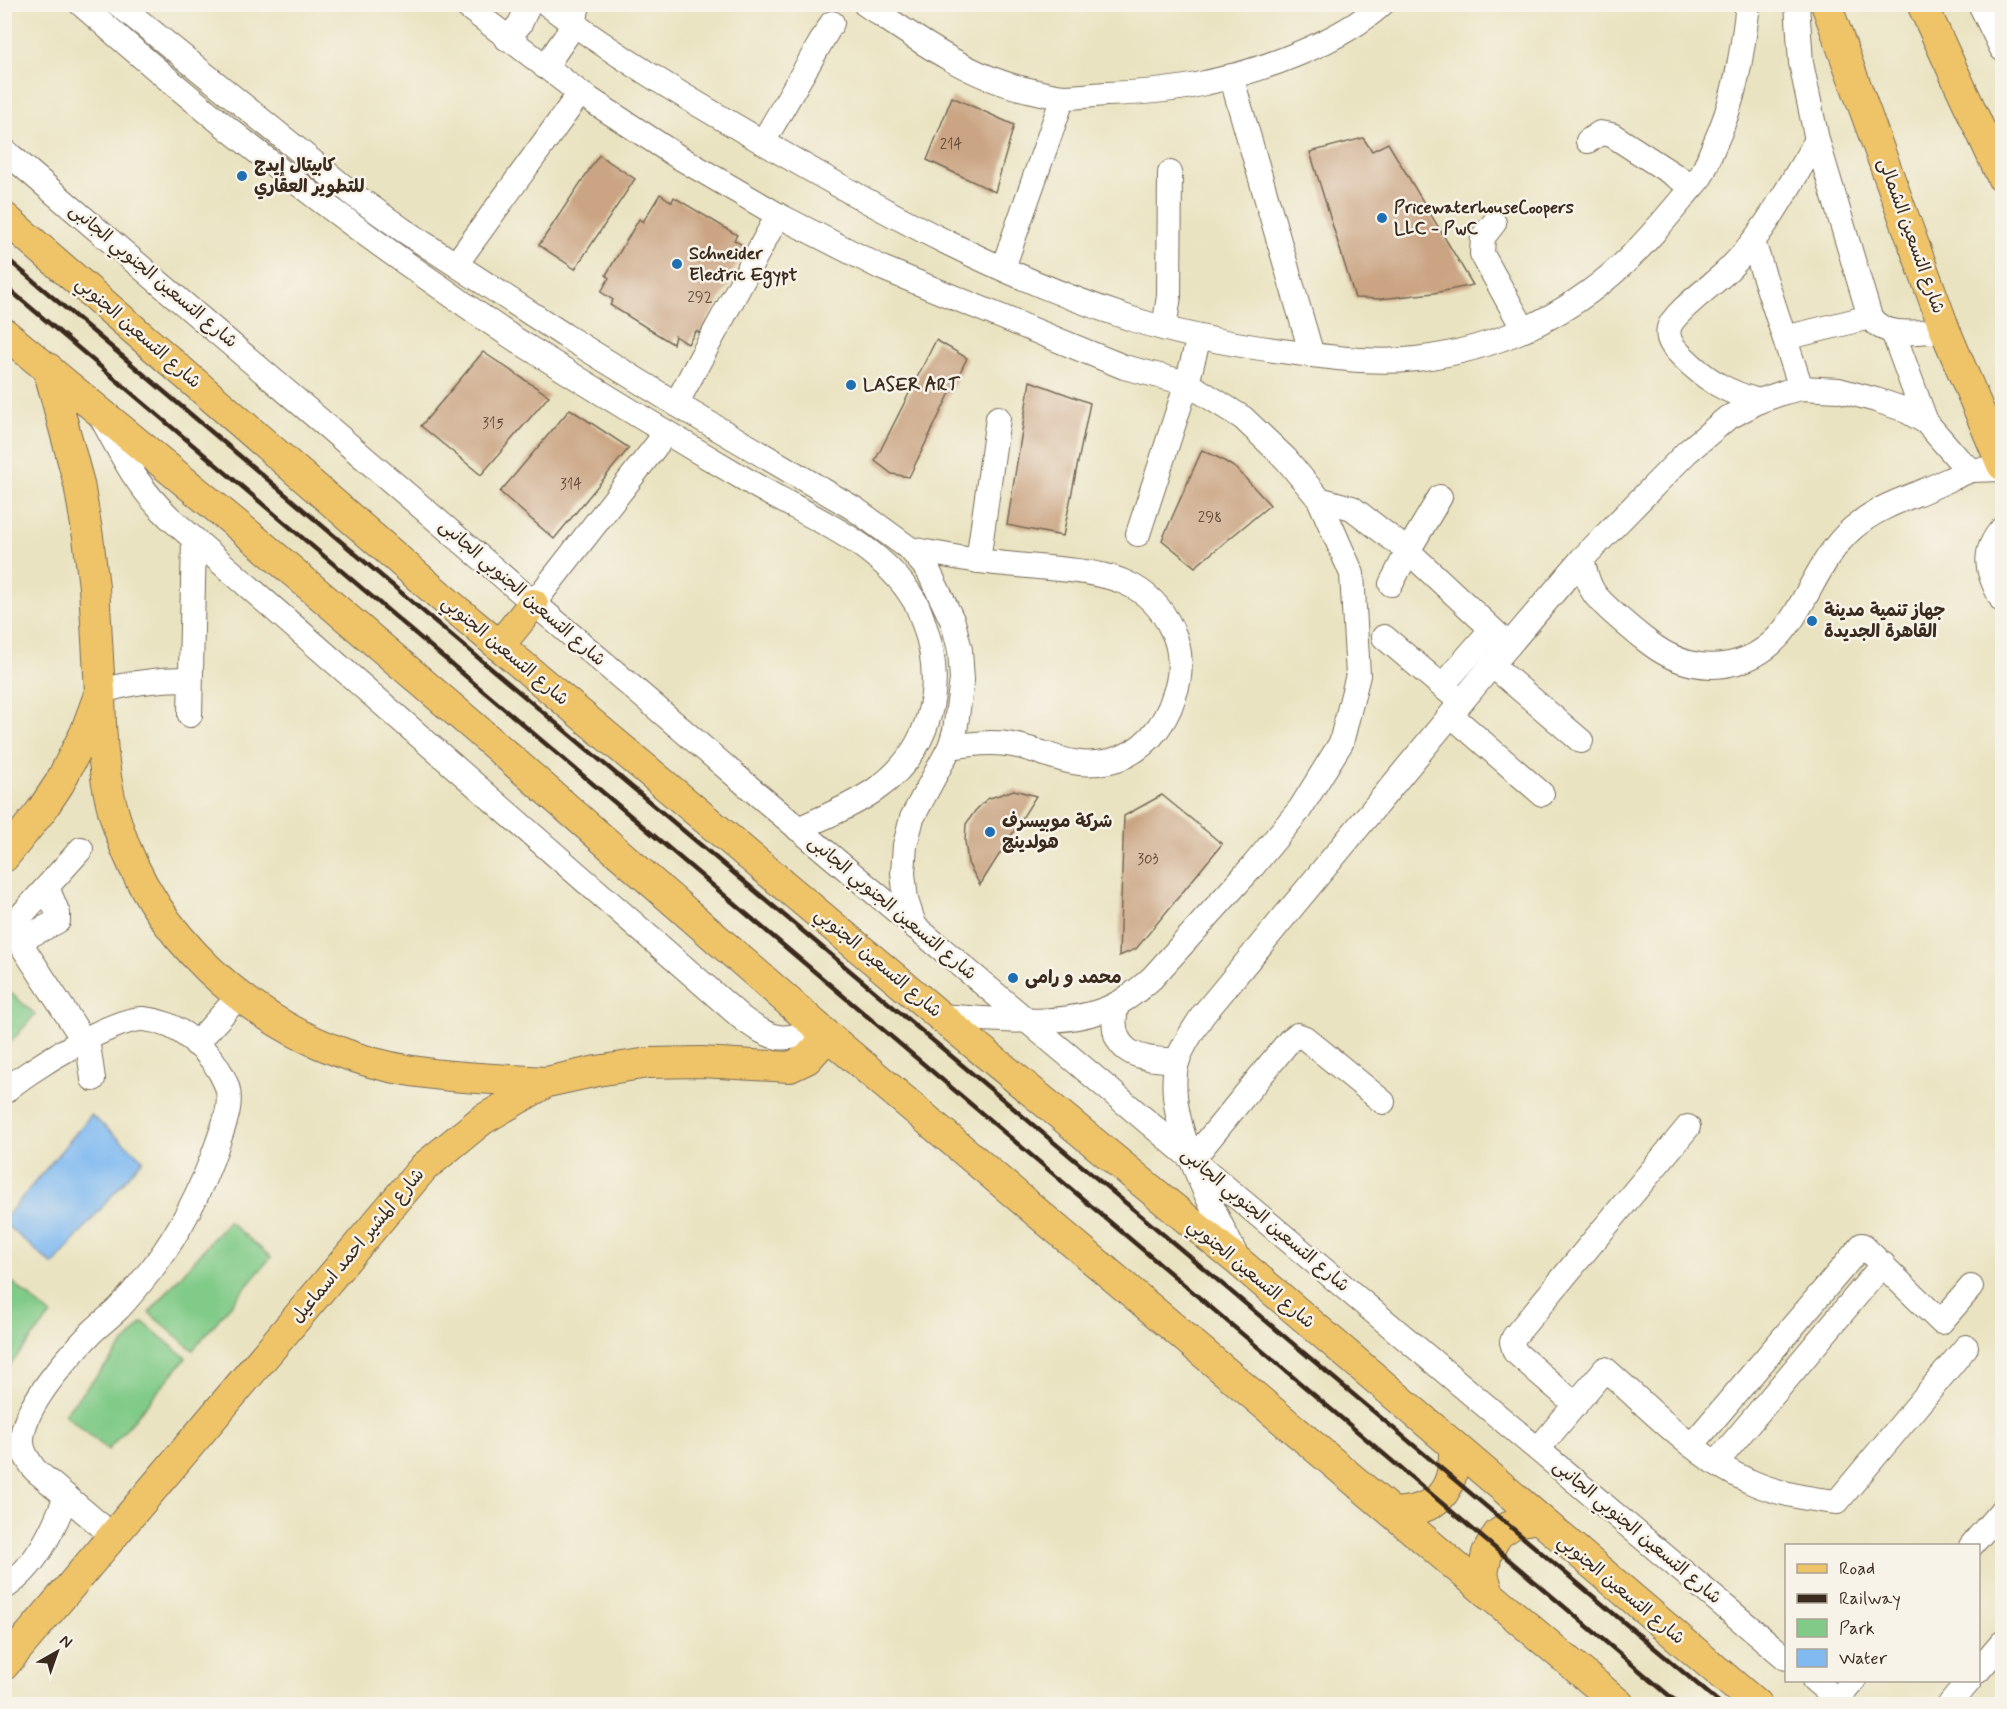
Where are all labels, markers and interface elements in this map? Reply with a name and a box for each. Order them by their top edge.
house number: 214 [940,135,962,155]
place label: كابيتال إيدج للتطوير العقاري [254,154,365,200]
street label: شارع التسعين الشمالى [1872,155,1950,317]
marker: كابيتال إيدج للتطوير العقاري [235,169,249,183]
place label: PricewaterhouseCoopers LLC - PwC [1394,196,1574,241]
street label: شارع التسعين الجنوبي الجانبى [64,199,242,353]
marker: PricewaterhouseCoopers LLC - PwC [1375,211,1389,225]
place label: Schneider Electric Egypt [689,242,798,289]
marker: Schneider Electric Egypt [670,257,684,271]
street label: شارع التسعين الجنوبي [71,273,205,393]
house number: 292 [687,288,713,308]
place label: LASER ART [863,373,961,397]
marker: LASER ART [844,378,858,392]
house number: 315 [482,414,504,434]
house number: 314 [560,475,582,495]
house number: 298 [1198,508,1222,528]
street label: شارع التسعين الجنوبي الجانبى [434,515,610,671]
street label: شارع التسعين الجنوبي [437,592,573,710]
place label: جهاز تنمية مدينة القاهرة الجديدة [1824,599,1945,644]
marker: جهاز تنمية مدينة القاهرة الجديدة [1805,614,1819,628]
place label: شركة موبيسرف هولدينج [1002,810,1112,855]
marker: شركة موبيسرف هولدينج [983,825,997,839]
street label: شارع التسعين الجنوبي الجانبى [803,831,981,985]
house number: 303 [1137,850,1159,870]
street label: شارع التسعين الجنوبي [810,904,946,1022]
place label: محمد و رامى [1025,966,1122,990]
marker: محمد و رامى [1006,971,1020,985]
street label: شارع التسعين الجنوبي الجانبى [1176,1143,1354,1297]
street label: شارع المشير احمد اسماعيل [286,1163,430,1329]
street label: شارع التسعين الجنوبي [1183,1215,1319,1333]
street label: شارع التسعين الجنوبي الجانبى [1548,1455,1726,1609]
street label: شارع التسعين الجنوبي [1553,1531,1689,1649]
legend [1785,1544,1980,1682]
text: Road [1839,1557,1875,1581]
text: Railway [1839,1587,1901,1611]
text: Park [1839,1617,1875,1641]
north arrow [27,1622,87,1682]
text: N [55,1630,77,1653]
text: Water [1839,1647,1888,1671]

